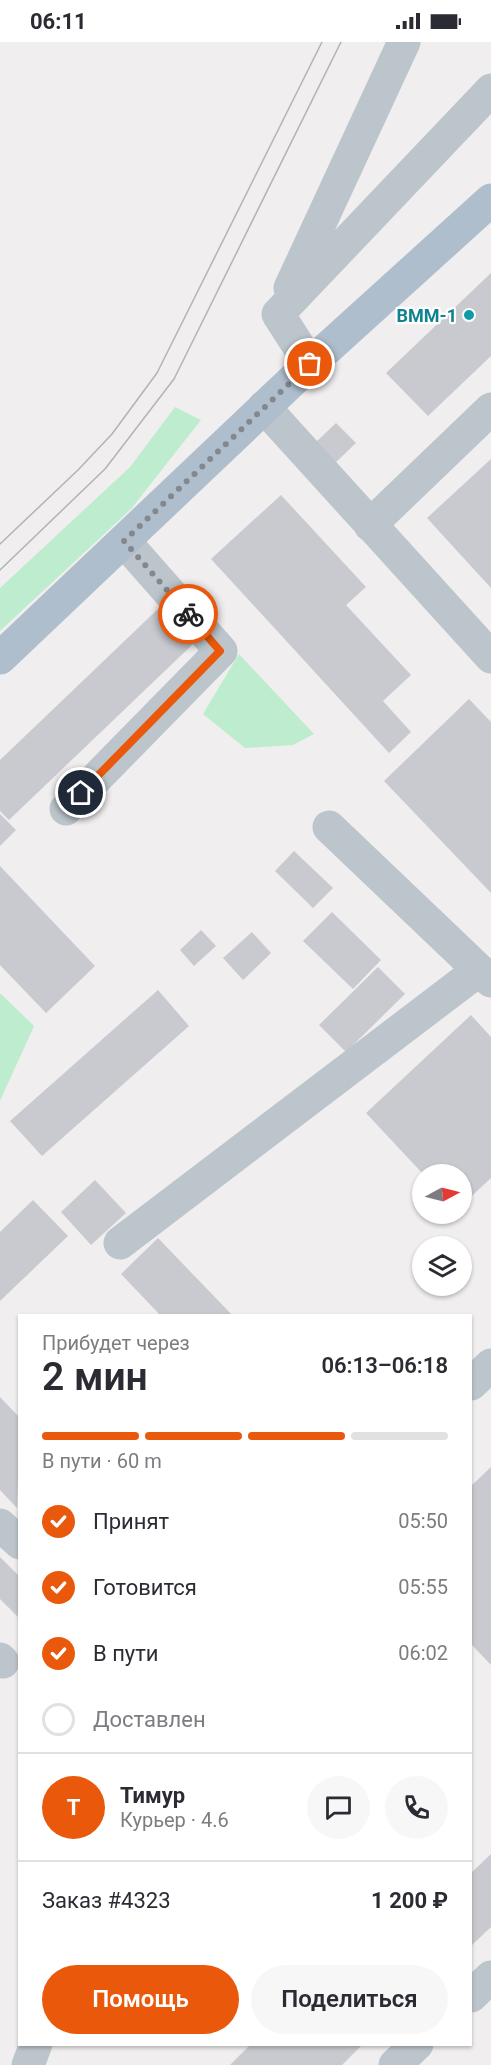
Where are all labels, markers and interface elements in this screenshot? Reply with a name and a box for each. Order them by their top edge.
text: 06:11 [30,9,87,34]
place label: ВММ-1 [397,305,457,326]
marker: ВММ-1 [462,308,476,322]
pin [284,338,335,389]
icon: bag [293,347,326,380]
courier [158,584,218,644]
icon: bike [172,598,205,631]
pin [55,767,106,818]
icon: home [64,776,97,809]
north arrow [412,1164,472,1224]
map controls [412,1164,472,1296]
button: layers [412,1236,472,1296]
text: Прибудет через [42,1331,190,1355]
text: 06:13–06:18 [321,1353,448,1378]
text: 2 мин [42,1354,148,1400]
text: В пути · 60 m [42,1449,162,1473]
icon: check [42,1505,75,1538]
text: Принят [93,1509,169,1534]
text: 05:50 [398,1509,448,1533]
icon: check [42,1571,75,1604]
text: Готовится [93,1575,197,1600]
text: 05:55 [398,1575,448,1599]
icon: check [42,1637,75,1670]
text: В пути [93,1641,159,1666]
text: 06:02 [398,1641,448,1665]
text: Доставлен [93,1707,206,1732]
button: chat [307,1776,370,1839]
button: phone [385,1776,448,1839]
text: Тимур [120,1783,185,1808]
text: Т [67,1795,80,1820]
text: Курьер · 4.6 [120,1808,229,1832]
text: Заказ #4323 [42,1888,171,1913]
text: 1 200 ₽ [371,1888,448,1913]
button: Помощь [42,1965,239,2034]
button: Поделиться [251,1965,448,2034]

